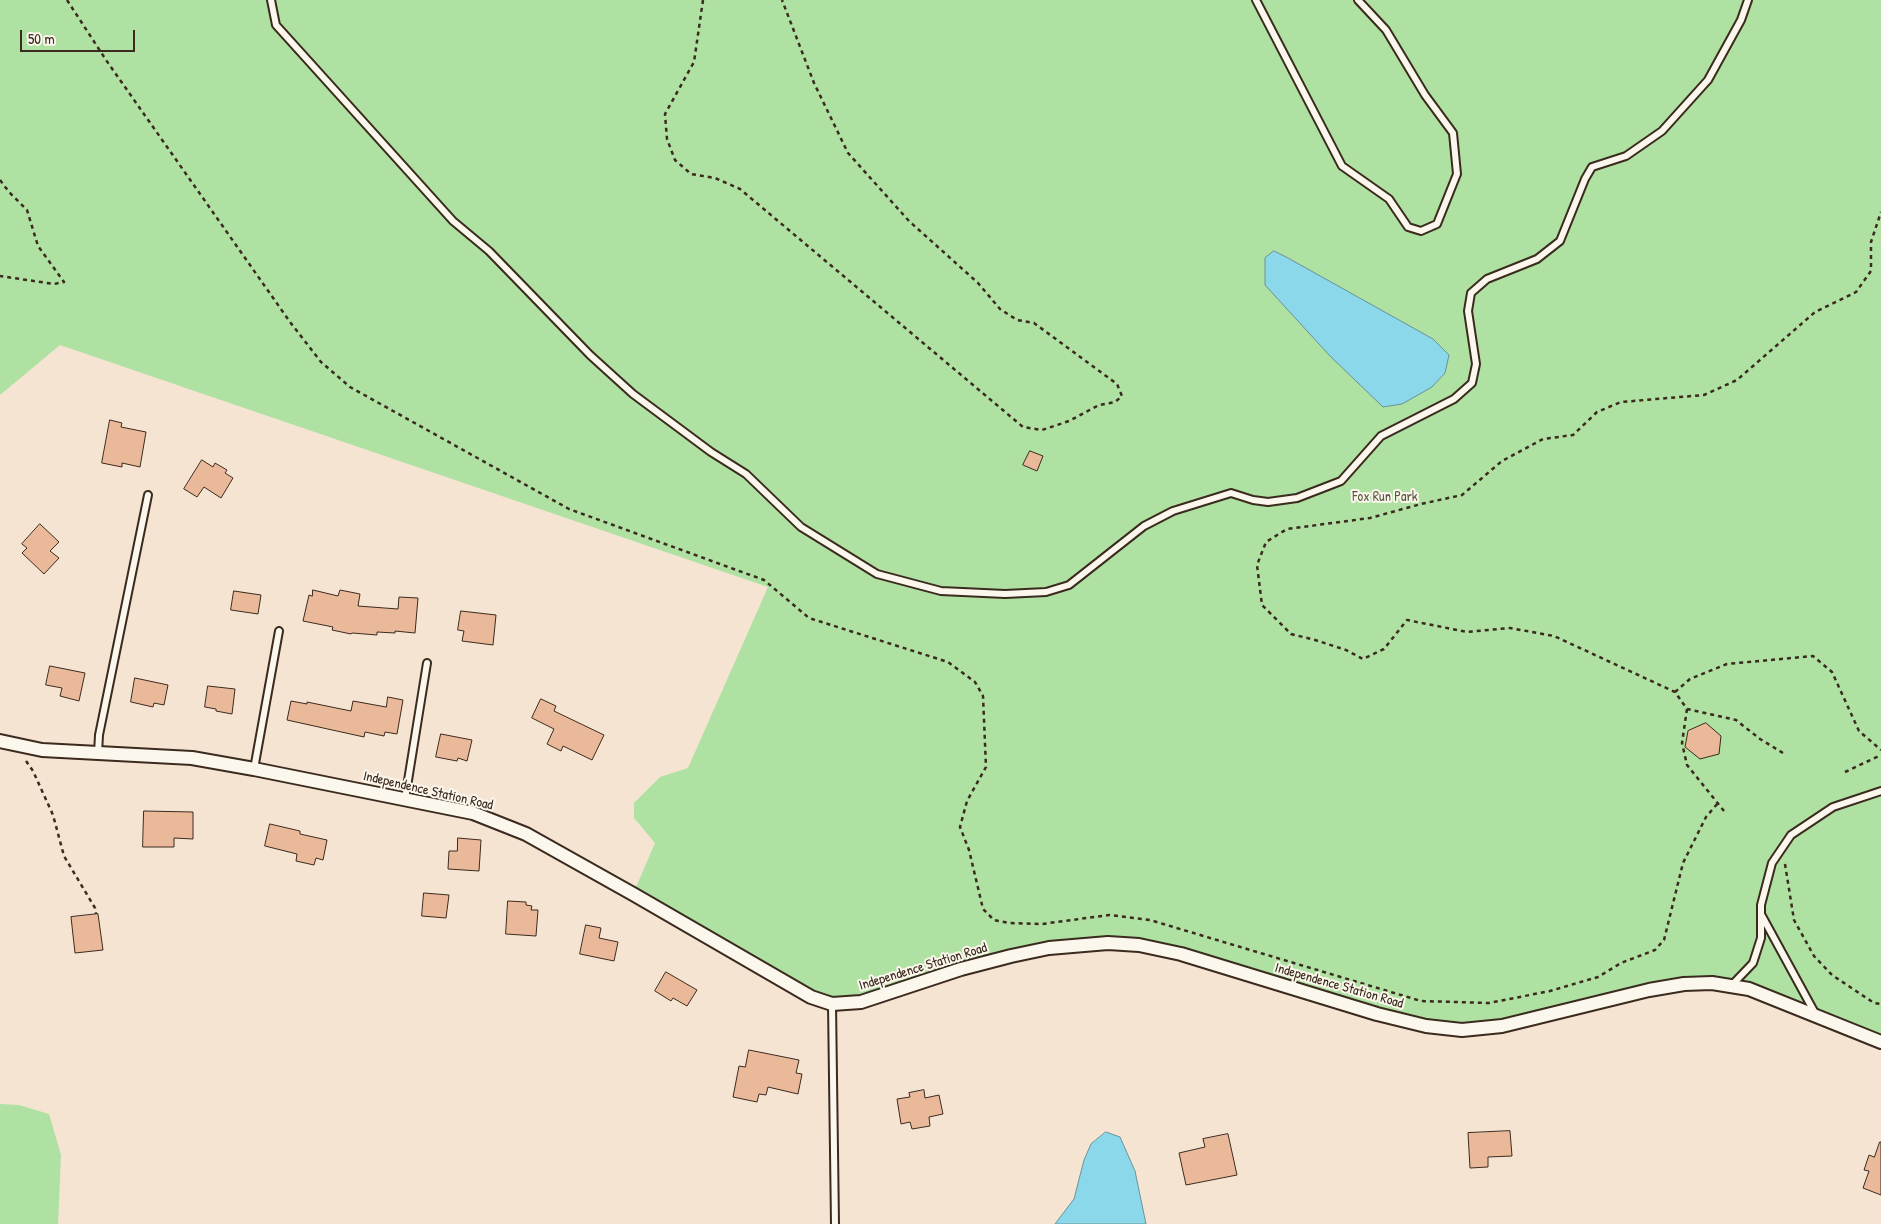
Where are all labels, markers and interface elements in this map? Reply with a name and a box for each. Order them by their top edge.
scale bar [22,20,138,52]
text: 50 m [28,28,55,49]
park label: Fox Run Park [1352,489,1418,505]
street label: Independence Station Road [361,768,495,814]
street label: Independence Station Road [857,940,989,994]
street label: Independence Station Road [1273,960,1405,1012]

